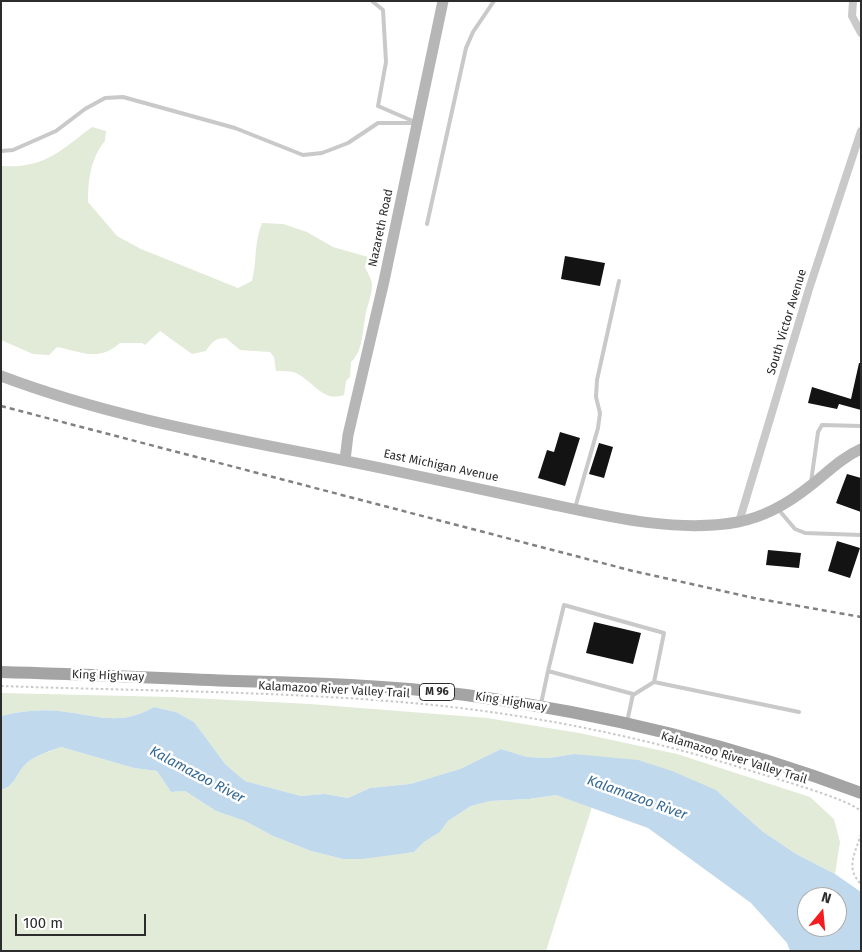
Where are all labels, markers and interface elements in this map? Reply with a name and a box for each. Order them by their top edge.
street label: Nazareth Road [366,188,396,268]
street label: South Victor Avenue [764,267,810,377]
street label: East Michigan Avenue [382,447,500,485]
street label: King Highway [72,668,144,684]
street label: Kalamazoo River Valley Trail [258,679,410,701]
road number: M 96 [420,684,454,700]
street label: King Highway [474,689,548,715]
street label: Kalamazoo River Valley Trail [659,729,809,787]
water label: Kalamazoo River [147,743,247,807]
water label: Kalamazoo River [585,772,689,824]
north arrow [797,887,847,937]
text: N [819,889,833,908]
scale bar [18,904,149,936]
text: 100 m [23,914,63,932]

